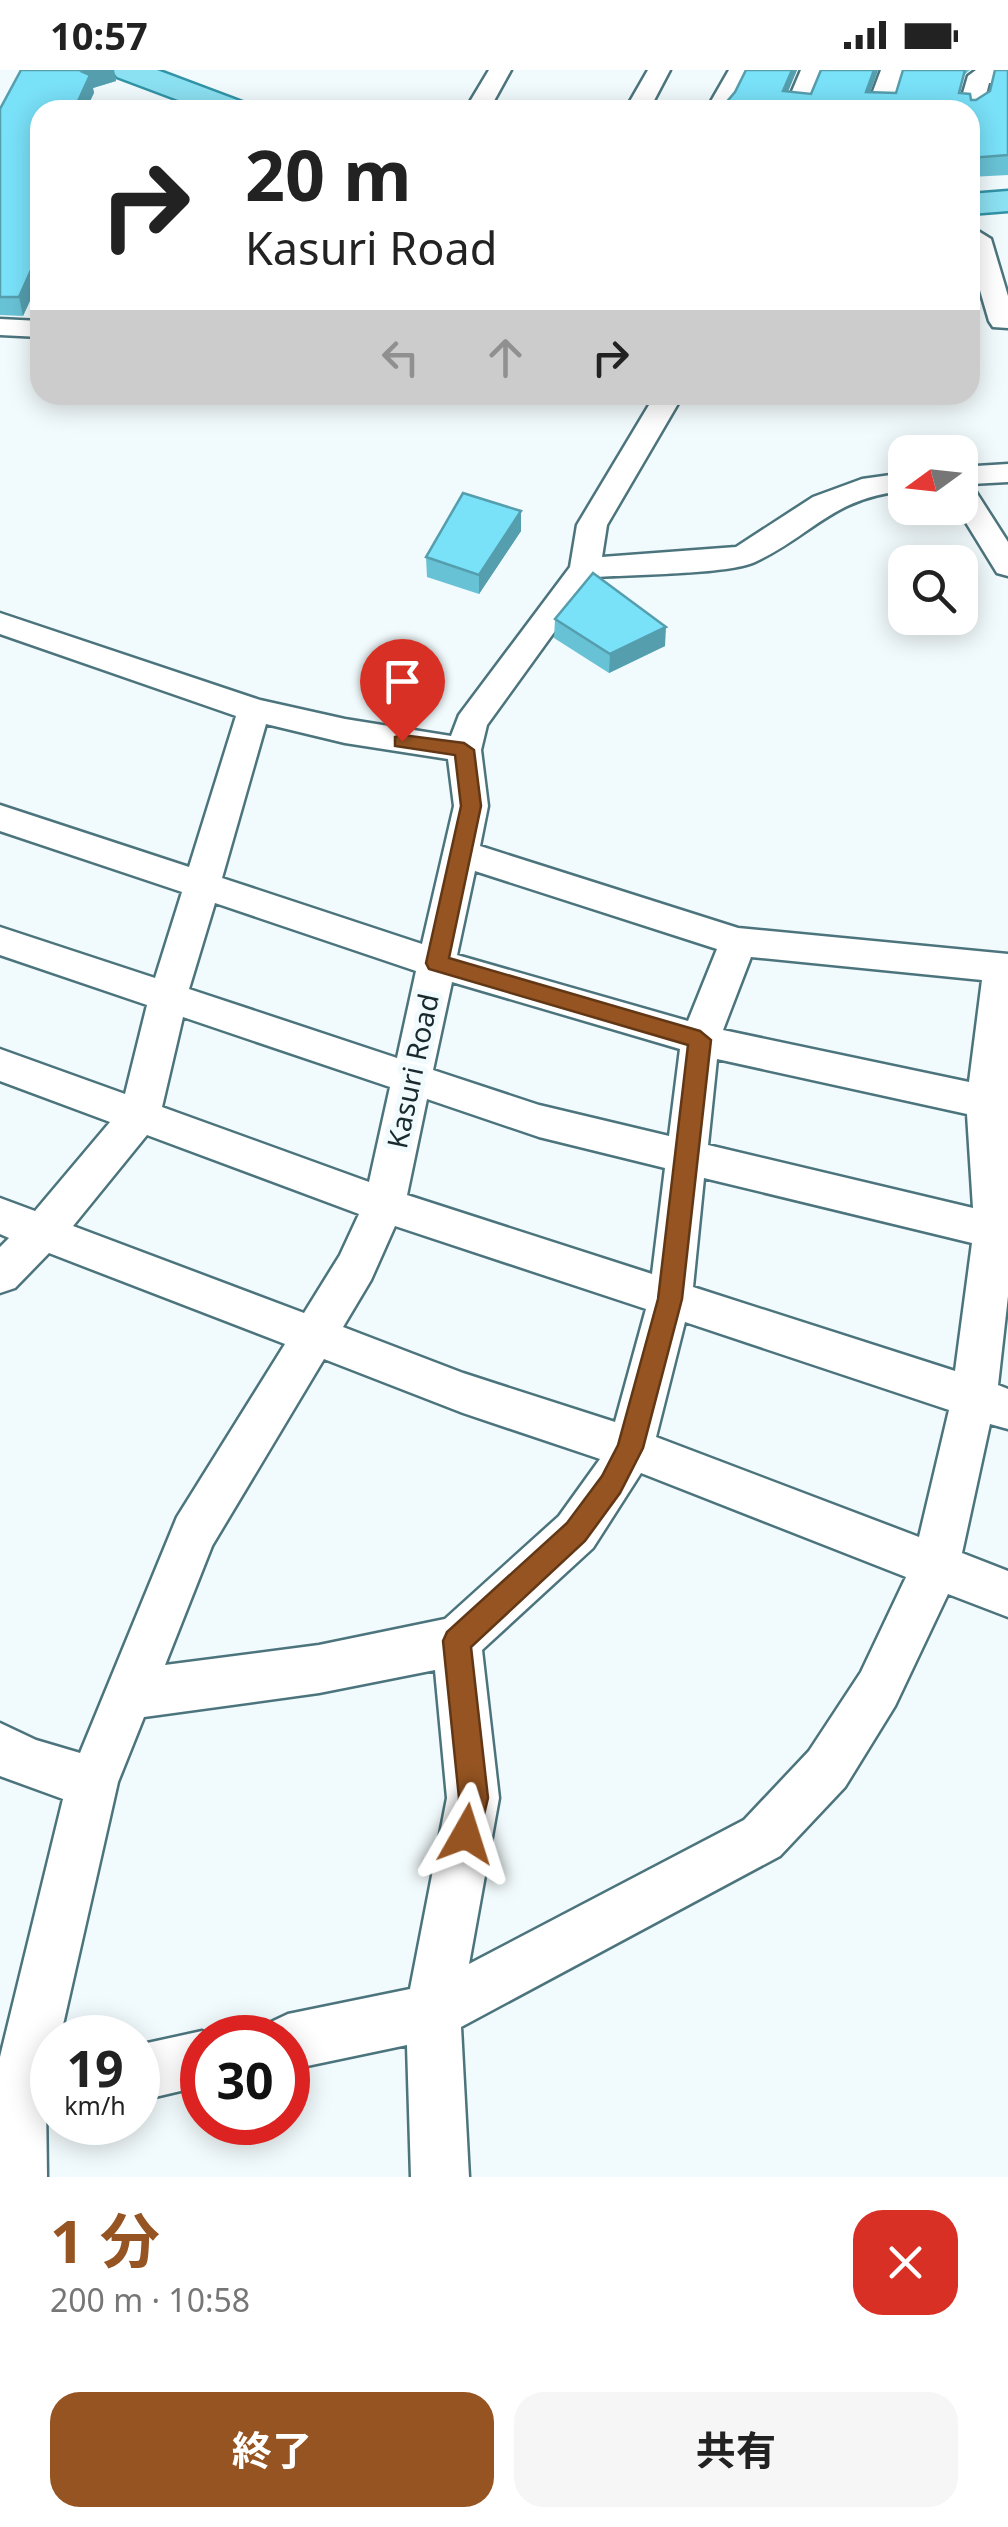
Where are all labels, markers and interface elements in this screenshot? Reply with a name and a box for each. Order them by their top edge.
text: 10:57 [50,9,148,61]
text: 20 m [245,126,412,222]
icon: right [80,140,210,270]
text: Kasuri Road [245,217,498,278]
icon: left [373,330,428,385]
icon: ahead [478,330,533,385]
icon: right [583,330,638,385]
north arrow [888,435,978,525]
map controls [888,435,978,635]
button: search [888,545,978,635]
pin [360,639,445,742]
icon: arrive [375,654,430,709]
street label: Kasuri Road [377,990,447,1152]
position arrow [414,1782,518,1886]
speed limit sign: 30 [180,2015,310,2145]
text: 19 [66,2034,124,2102]
text: km/h [64,2088,126,2122]
text: 1 分 [50,2199,160,2281]
button: close [853,2210,958,2315]
text: 200 m · 10:58 [50,2278,250,2321]
button: 終了 [50,2392,494,2507]
button: 共有 [514,2392,958,2507]

